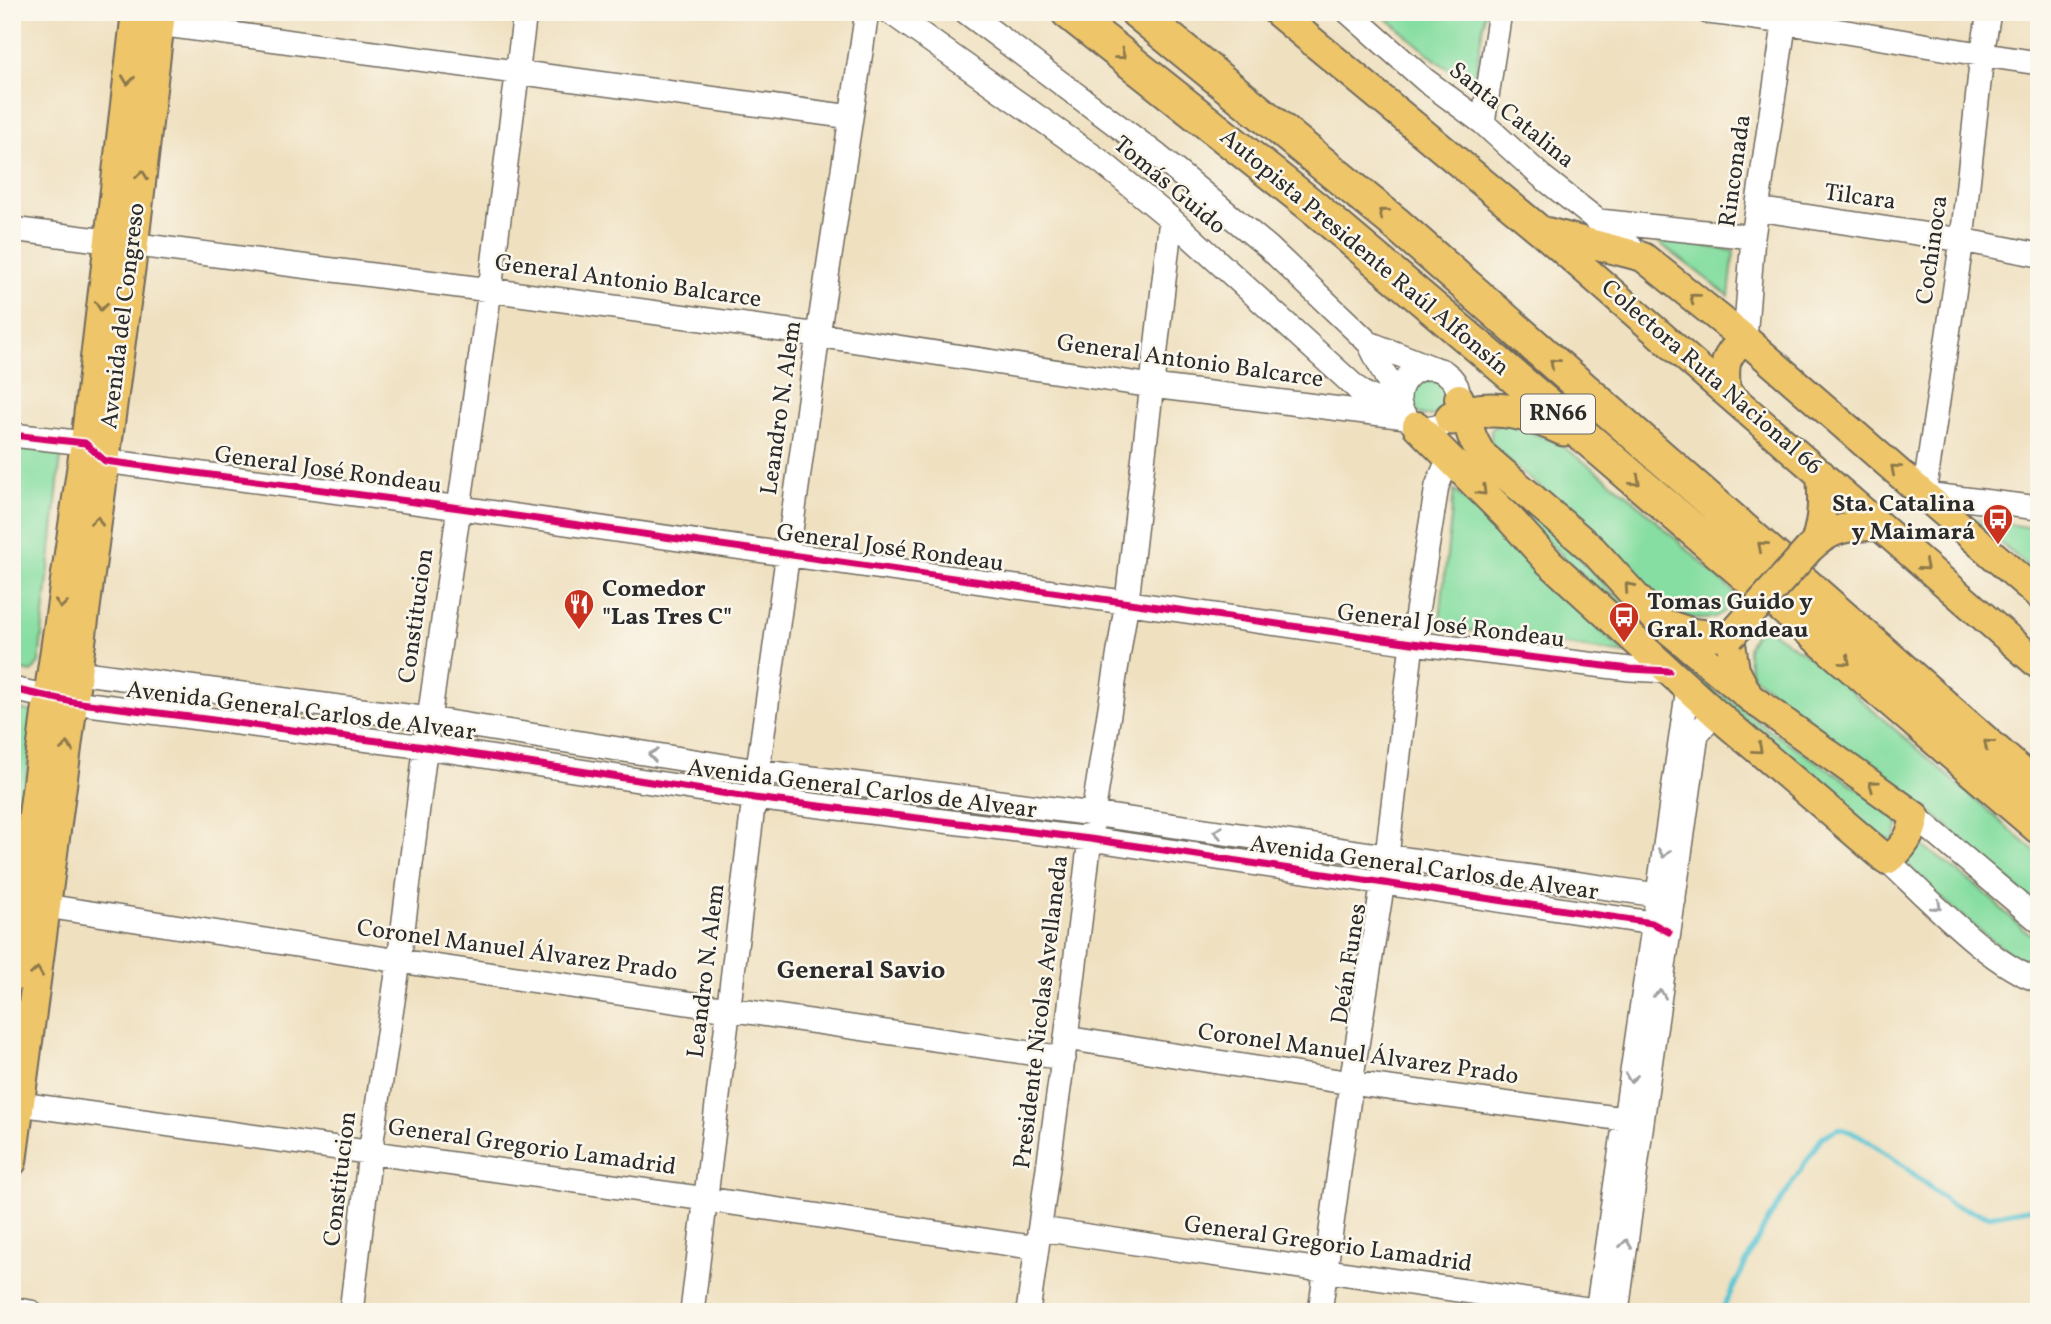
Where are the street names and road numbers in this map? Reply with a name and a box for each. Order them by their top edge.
street label: Santa Catalina [1441,55,1581,177]
street label: Rinconada [1711,113,1761,229]
street label: Autopista Presidente Raúl Alfonsín [1212,121,1516,385]
street label: Tomás Guido [1105,129,1233,243]
street label: Tilcara [1822,176,1898,220]
street label: Cochinoca [1909,193,1957,307]
street label: Avenida del Congreso [93,201,155,431]
street label: General Antonio Balcarce [493,246,763,318]
street label: Colectora Ruta Nacional 66 [1593,272,1829,484]
street label: Leandro N. Alem [753,319,811,497]
street label: General Antonio Balcarce [1055,326,1325,398]
road number: RN66 [1521,394,1595,434]
street label: General José Rondeau [212,438,444,504]
street label: General José Rondeau [774,516,1006,582]
street label: Constitucion [391,546,443,686]
street label: General José Rondeau [1335,596,1567,658]
street label: Avenida General Carlos de Alvear [124,674,478,750]
street label: Avenida General Carlos de Alvear [685,752,1039,828]
street label: Avenida General Carlos de Alvear [1247,828,1601,910]
street label: Presidente Nicolas Avellaneda [1006,853,1078,1171]
street label: Leandro N. Alem [679,882,735,1060]
street label: Deán Funes [1324,901,1376,1027]
street label: Coronel Manuel Álvarez Prado [354,912,680,990]
street label: Coronel Manuel Álvarez Prado [1195,1016,1521,1094]
street label: Constitucion [316,1110,366,1248]
street label: General Gregorio Lamadrid [386,1111,678,1185]
street label: General Gregorio Lamadrid [1182,1208,1474,1282]

